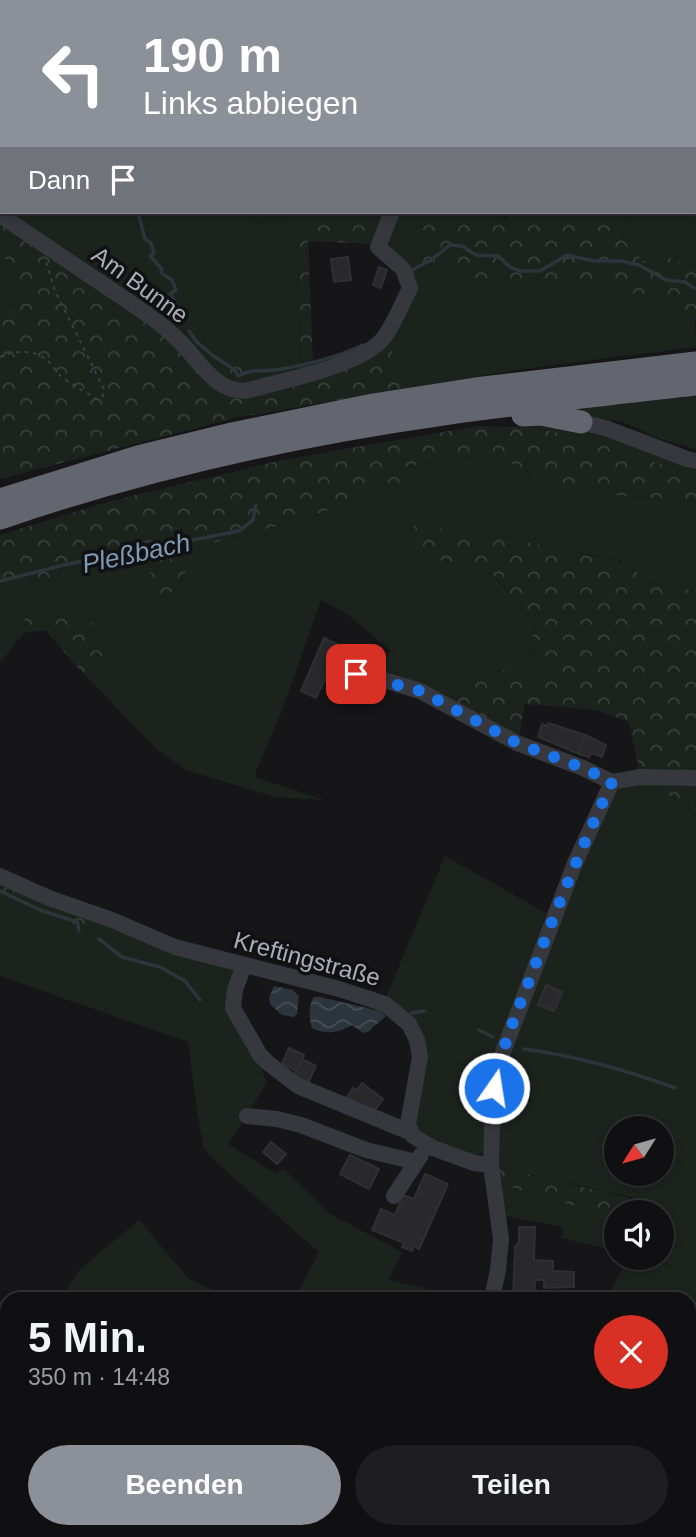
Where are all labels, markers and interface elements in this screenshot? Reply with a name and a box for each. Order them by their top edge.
icon: left [28,28,119,119]
text: 190 m [143,28,282,82]
text: Links abbiegen [143,85,358,121]
icon: arrive [104,161,142,199]
text: Dann [28,165,90,195]
street label: Am Bunne [87,241,194,328]
water label: Pleßbach [79,527,193,579]
pin [326,644,386,704]
icon: arrive [337,655,375,693]
street label: Kreftingstraße [231,926,383,991]
position arrow [457,1051,531,1125]
north arrow [604,1116,674,1186]
map controls [604,1116,674,1270]
button: sound [604,1200,674,1270]
text: 5 Min. [28,1314,147,1361]
button: close [594,1315,668,1389]
text: 350 m · 14:48 [28,1364,170,1390]
button: Beenden [28,1445,341,1525]
button: Teilen [355,1445,668,1525]

